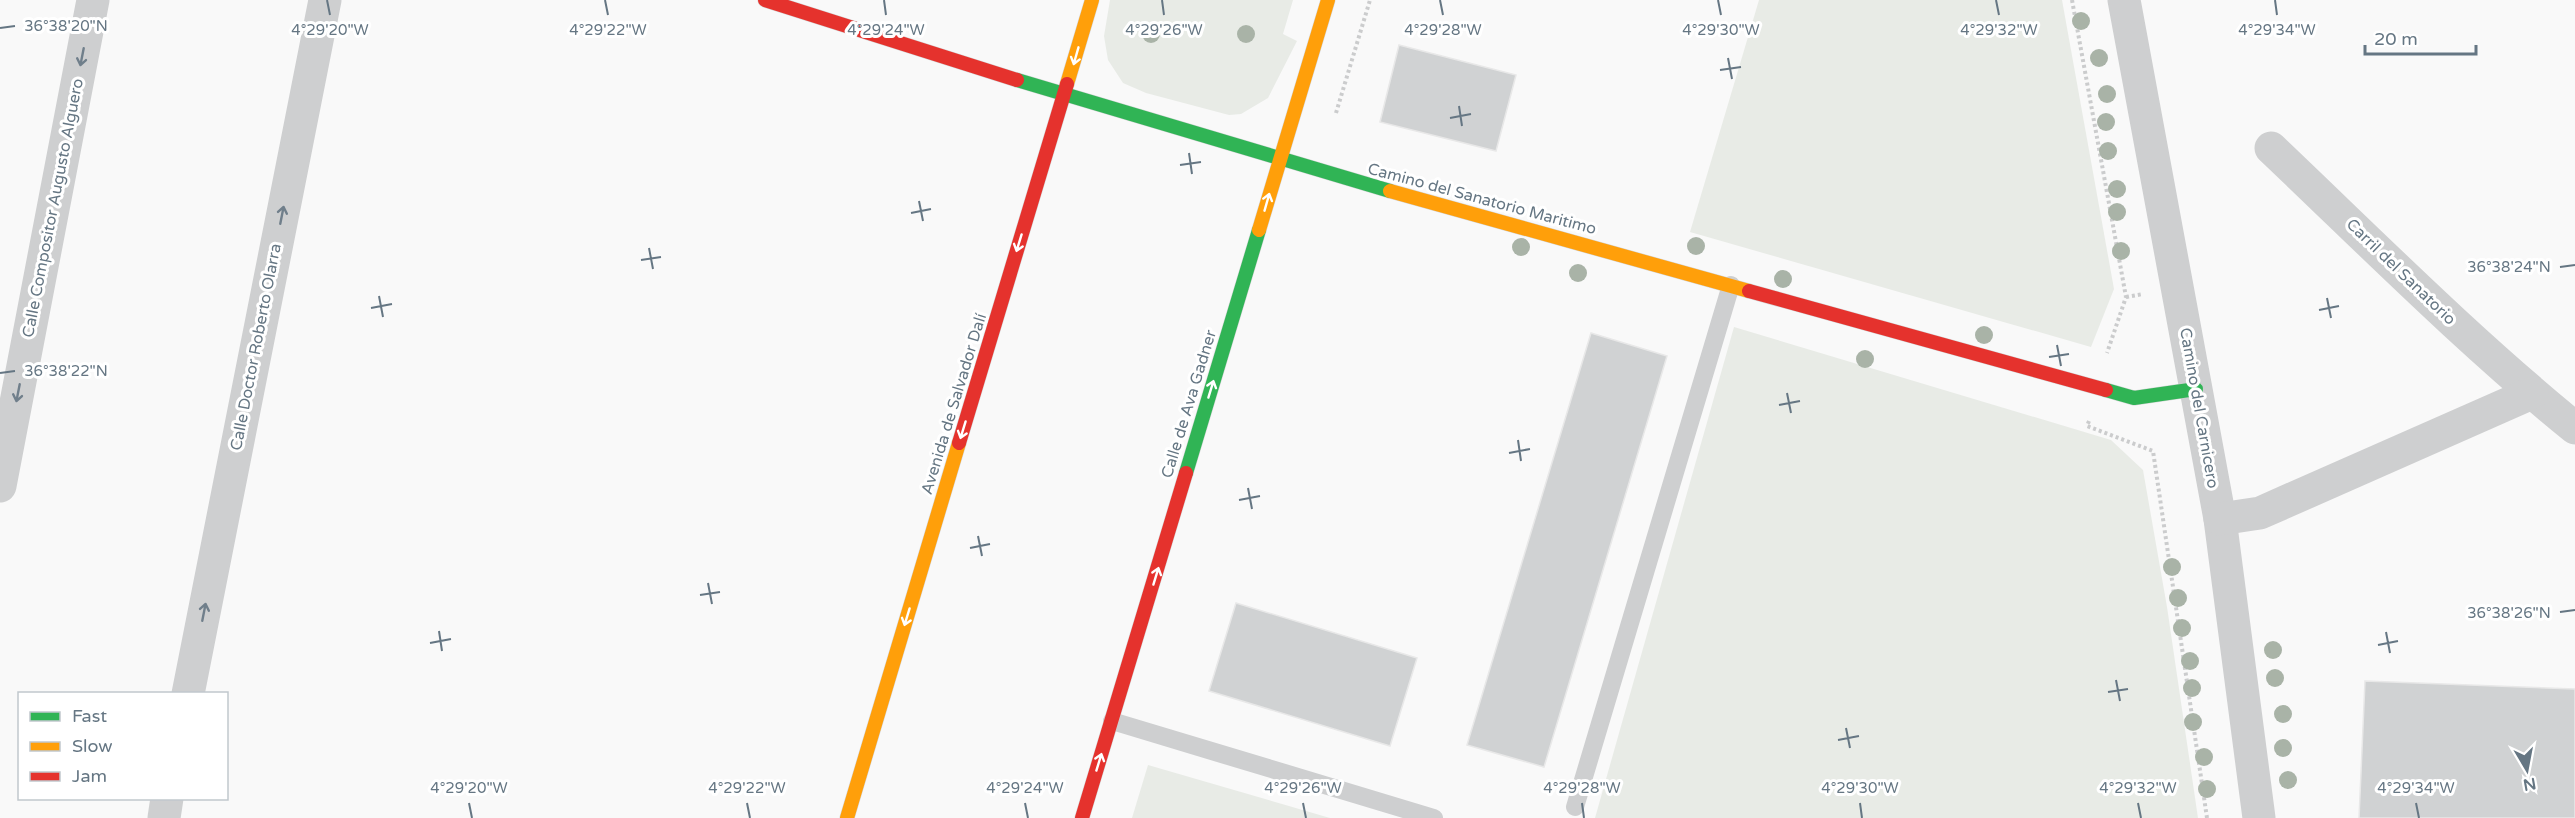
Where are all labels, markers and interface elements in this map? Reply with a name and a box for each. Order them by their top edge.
text: 36°38'20"N [24,17,108,35]
scale bar [2365,18,2476,56]
text: 4°29'20"W [291,21,369,39]
text: 4°29'22"W [569,21,647,39]
text: 4°29'24"W [847,21,925,39]
text: 4°29'26"W [1125,21,1203,39]
text: 4°29'28"W [1404,21,1482,39]
text: 4°29'30"W [1682,21,1760,39]
text: 4°29'32"W [1960,21,2038,39]
text: 4°29'34"W [2238,21,2316,39]
text: 20 m [2374,28,2418,50]
one-way arrow [1070,46,1081,65]
one-way arrow [76,47,87,67]
street label: Calle Compositor Augusto Alguero [18,77,88,339]
street label: Camino del Sanatorio Maritimo [1365,159,1599,239]
one-way arrow [1262,193,1273,212]
one-way arrow [277,206,288,225]
street label: Carril del Sanatorio [2342,215,2460,329]
one-way arrow [1013,233,1024,252]
street label: Calle Doctor Roberto Olarra [226,242,286,452]
text: 36°38'24"N [2467,258,2551,276]
street label: Avenida de Salvador Dalí [917,311,991,497]
street label: Camino del Carnicero [2175,326,2223,490]
street label: Calle de Ava Gadner [1157,327,1221,480]
text: 36°38'22"N [24,362,108,380]
one-way arrow [1206,380,1217,399]
one-way arrow [12,383,23,403]
one-way arrow [957,420,968,439]
one-way arrow [1151,566,1162,585]
one-way arrow [199,603,210,623]
text: 36°38'26"N [2467,604,2551,622]
one-way arrow [901,607,912,626]
legend [18,692,228,800]
text: Fast [72,705,107,727]
text: Slow [72,735,113,757]
north arrow [2497,740,2557,800]
one-way arrow [1094,753,1105,772]
text: Jam [72,765,107,787]
text: N [2521,773,2537,795]
text: 4°29'20"W [430,779,508,797]
text: 4°29'22"W [708,779,786,797]
text: 4°29'24"W [986,779,1064,797]
text: 4°29'26"W [1264,779,1342,797]
text: 4°29'28"W [1543,779,1621,797]
text: 4°29'30"W [1821,779,1899,797]
text: 4°29'32"W [2099,779,2177,797]
text: 4°29'34"W [2377,779,2455,797]

